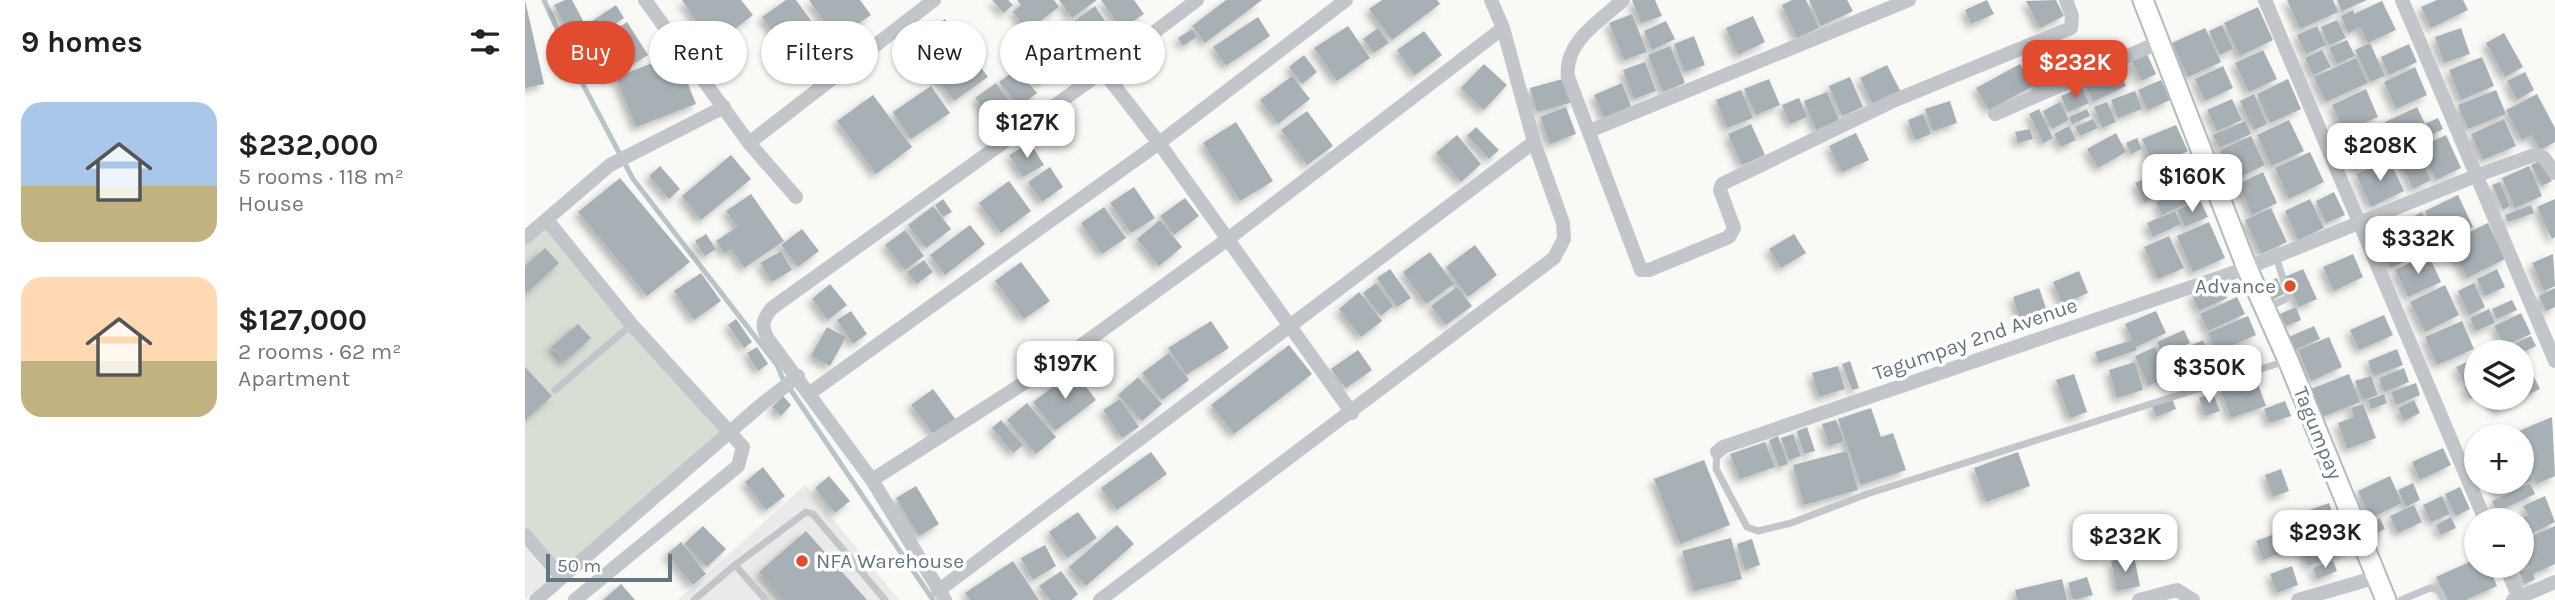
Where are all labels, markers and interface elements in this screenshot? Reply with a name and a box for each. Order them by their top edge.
chip: Buy [546,21,635,84]
chip: Rent [649,21,747,84]
chip: Filters [761,21,878,84]
chip: New [892,21,986,84]
chip: Apartment [1000,21,1165,84]
icon: filters [466,23,504,61]
text: 9 homes [21,24,143,60]
pin: $232K [2026,41,2124,100]
text: $232K [2038,49,2112,76]
pin: $127K [978,100,1076,160]
text: $127K [995,109,1059,136]
pin: $208K [2331,124,2429,183]
text: $232,000 [238,127,378,163]
icon: home [77,130,161,214]
text: $208K [2343,132,2417,159]
pin: $160K [2143,154,2241,214]
text: 5 rooms · 118 m² [238,163,404,190]
text: $160K [2158,163,2226,190]
text: House [238,190,304,217]
pin: $332K [2369,216,2467,276]
text: $332K [2381,225,2455,252]
place label: Advance [2195,274,2276,298]
marker: Advance [2282,278,2298,294]
street label: Tagumpay 2nd Avenue [1870,293,2080,385]
text: $127,000 [238,302,367,338]
icon: home [77,305,161,389]
text: 2 rooms · 62 m² [238,338,402,365]
map controls [2464,340,2534,578]
button: layers [2464,340,2534,410]
pin: $197K [1016,342,1114,401]
pin: $350K [2160,346,2258,405]
text: $197K [1033,350,1097,377]
text: $350K [2172,354,2246,381]
text: Apartment [238,365,350,392]
street label: Tagumpay [2289,383,2348,483]
button: + [2464,424,2534,494]
button: − [2464,508,2534,578]
pin: $293K [2276,510,2374,570]
pin: $232K [2076,514,2174,574]
text: $293K [2288,519,2362,546]
text: $232K [2088,523,2162,550]
place label: NFA Warehouse [816,549,964,573]
scale bar [546,551,672,583]
marker: NFA Warehouse [794,553,810,569]
text: 50 m [557,555,601,577]

